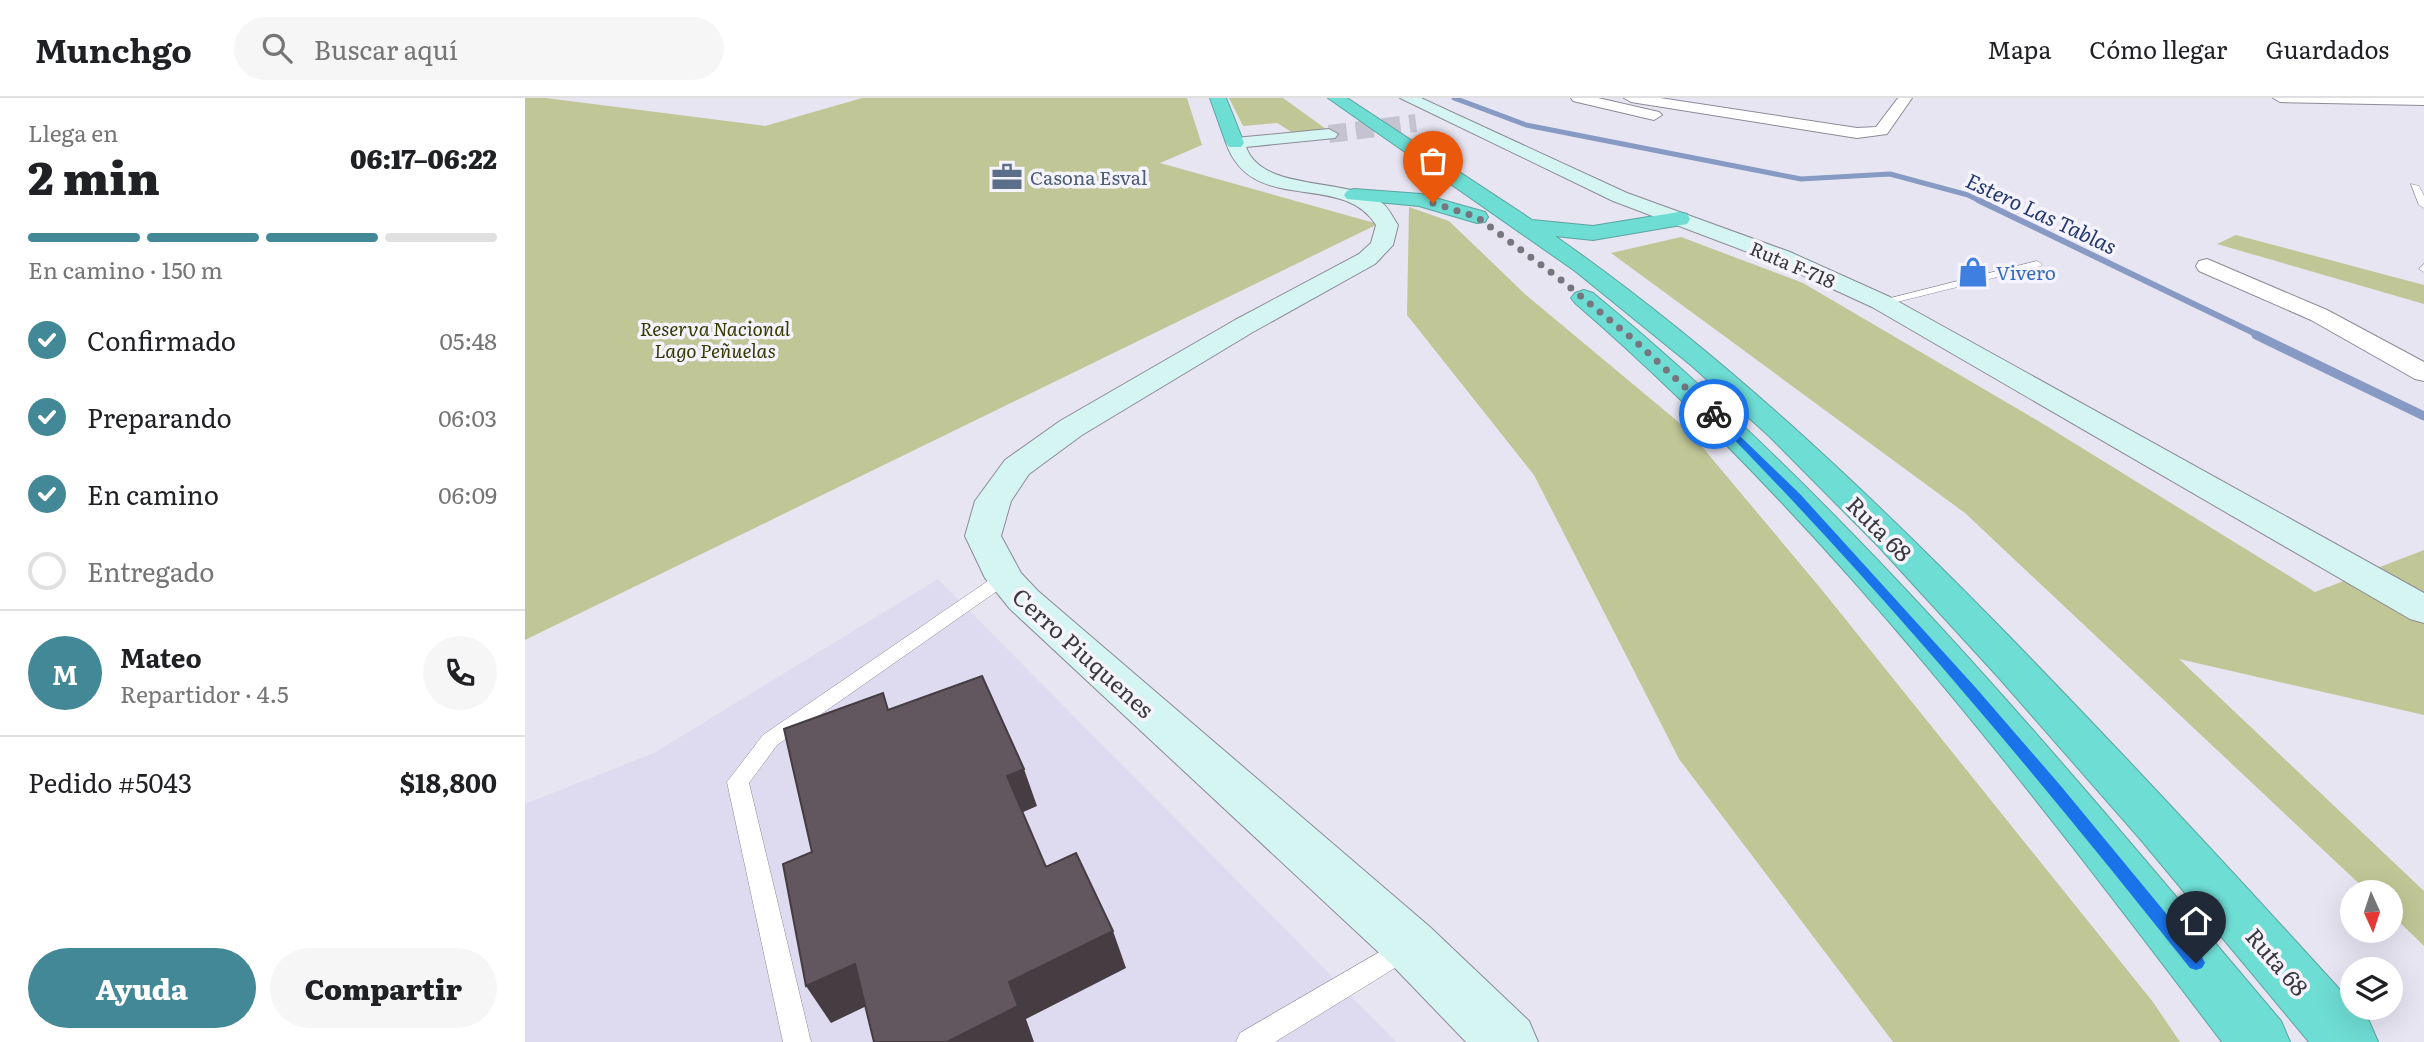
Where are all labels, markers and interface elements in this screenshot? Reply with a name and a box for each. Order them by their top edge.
search box [234,17,724,80]
text: Munchgo [35,24,192,73]
icon: search [258,29,296,67]
text: Buscar aquí [314,29,458,68]
text: Mapa [1987,31,2051,66]
text: Cómo llegar [2089,31,2227,66]
text: Guardados [2265,31,2389,66]
text: Llega en [28,115,118,149]
pin [1403,131,1463,203]
text: 06:17–06:22 [350,138,497,177]
text: 2 min [28,141,160,209]
icon: bag [1414,142,1452,180]
office icon: Casona Esval [990,160,1024,194]
place label: Casona Esval [1030,163,1147,191]
water label: Estero Las Tablas [1962,163,2122,261]
street label: Ruta F-718 [1746,233,1840,295]
text: En camino · 150 m [28,252,223,286]
shop icon: Vivero [1956,255,1990,289]
place label: Vivero [1996,258,2056,286]
park label: Reserva Nacional Lago Peñuelas [640,314,791,364]
text: Confirmado [87,320,236,359]
icon: check [28,321,66,359]
text: 05:48 [439,323,497,357]
courier [1679,379,1749,449]
icon: bike [1695,395,1733,433]
text: Preparando [87,397,232,436]
icon: check [28,398,66,436]
text: 06:03 [438,400,497,434]
text: En camino [87,474,219,513]
icon: check [28,475,66,513]
text: 06:09 [438,477,497,511]
street label: Ruta 68 [1839,487,1921,569]
text: Entregado [87,551,214,590]
street label: Cerro Piuquenes [1006,579,1162,725]
button: phone [423,636,497,710]
text: Mateo [120,637,202,676]
text: M [52,654,78,693]
text: Repartidor · 4.5 [120,676,289,710]
text: Pedido #5043 [28,762,192,801]
text: $18,800 [400,762,497,801]
north arrow [2340,880,2403,943]
map controls [2340,880,2403,1020]
pin [2166,891,2226,963]
icon: home [2177,902,2215,940]
street label: Ruta 68 [2239,919,2317,1003]
button: Ayuda [28,948,256,1028]
button: Compartir [270,948,497,1028]
button: layers [2340,957,2403,1020]

